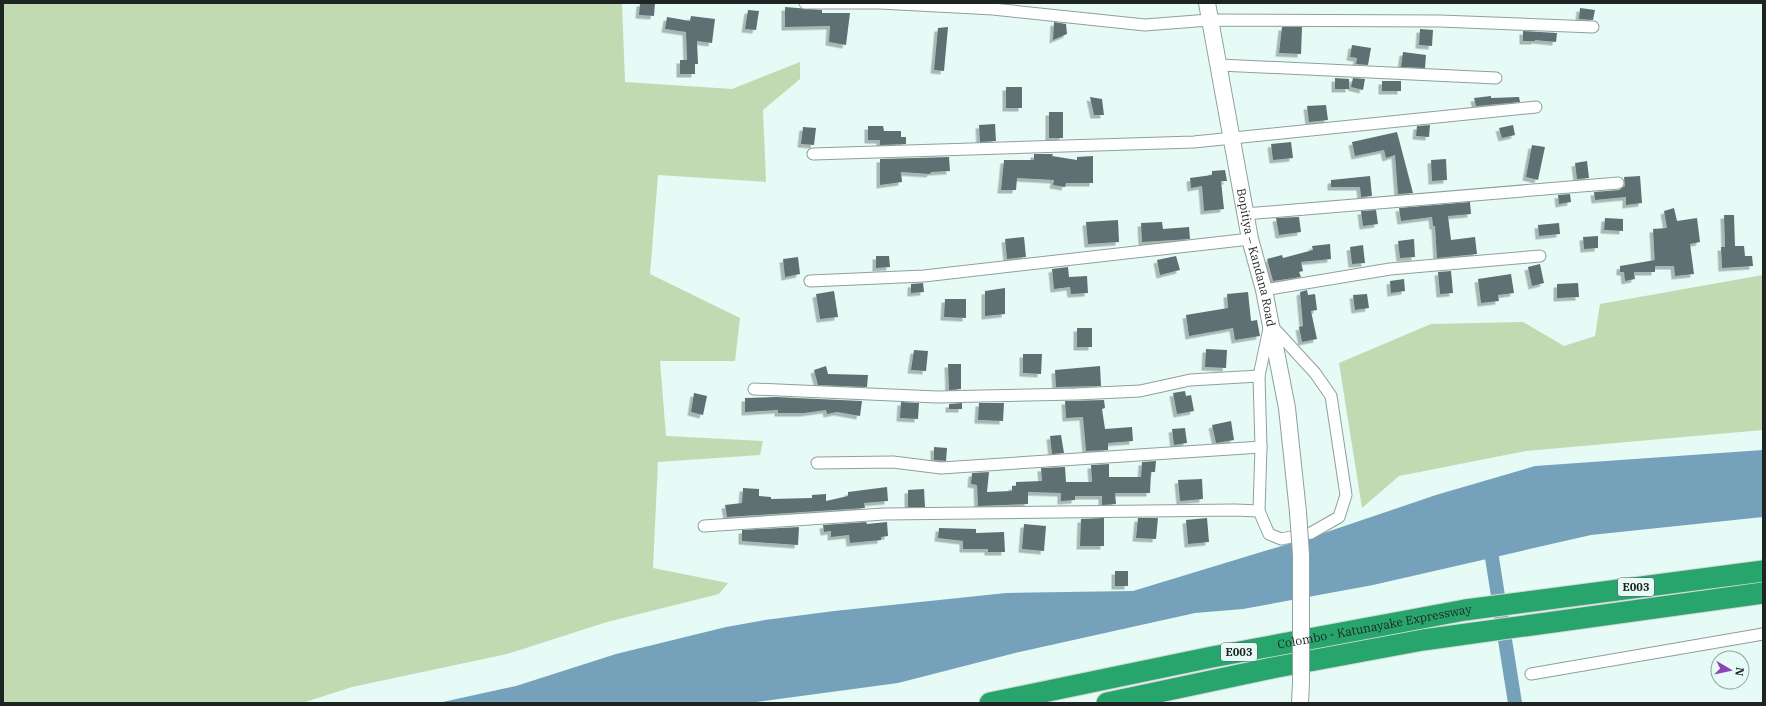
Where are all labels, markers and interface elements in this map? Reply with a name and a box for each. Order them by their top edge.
street label: Bopitiya – Kandana Road [1234,187,1279,328]
road number: E003 [1618,578,1654,596]
street label: Colombo - Katunayake Expressway [1276,601,1473,652]
road number: E003 [1221,643,1257,661]
north arrow [1710,650,1750,690]
text: N [1732,666,1747,677]

